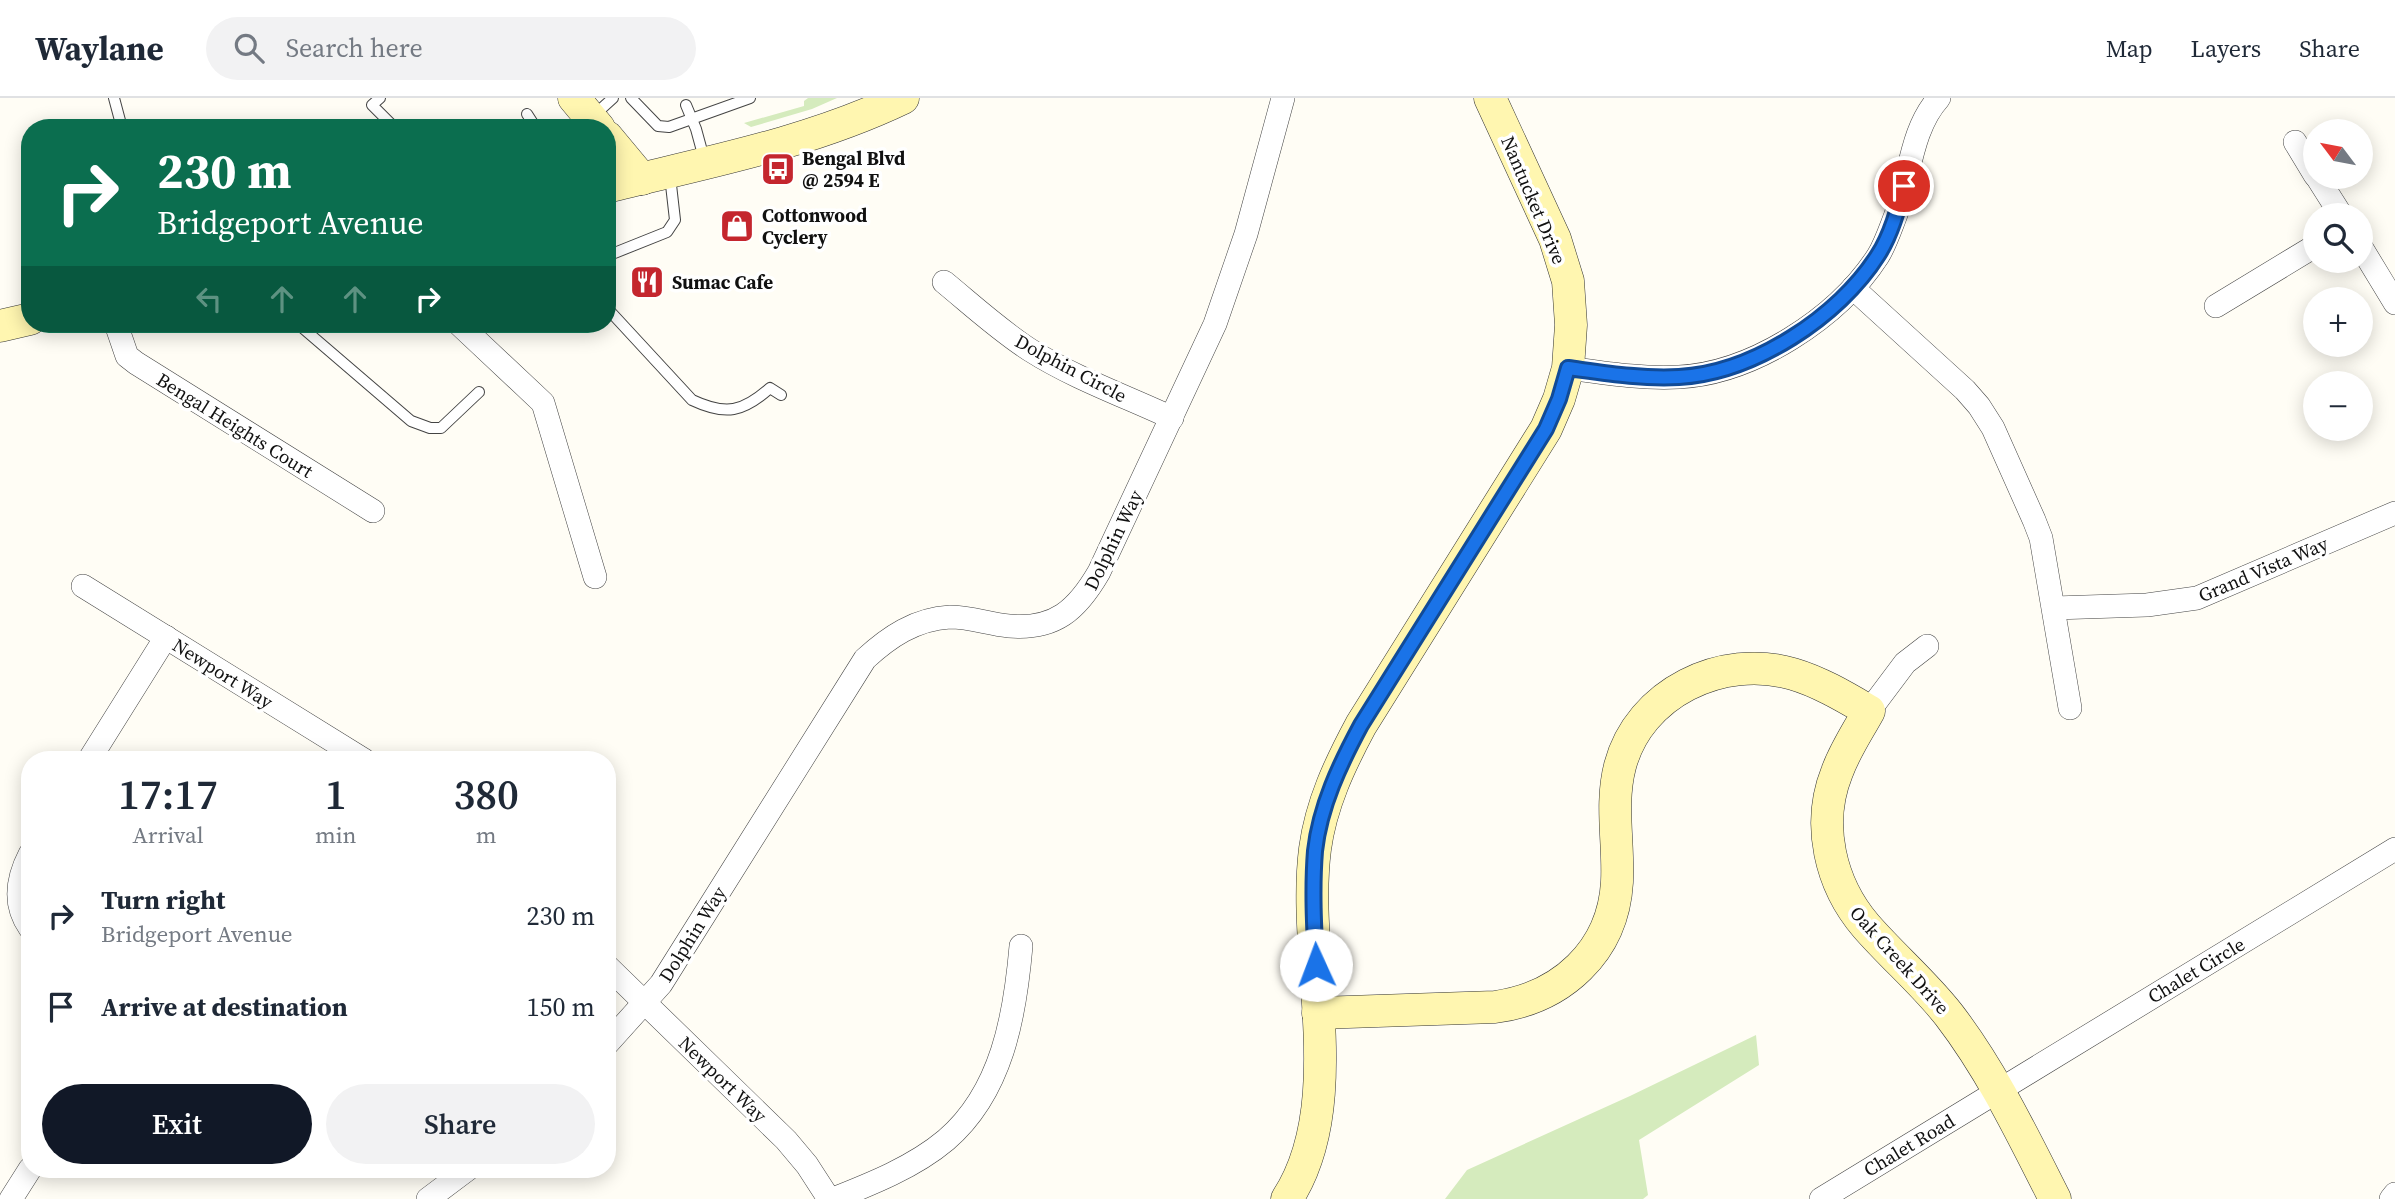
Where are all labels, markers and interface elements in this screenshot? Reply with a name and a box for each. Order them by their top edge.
search box [206,17,696,80]
text: Waylane [35,26,164,71]
icon: search [230,29,268,67]
text: Search here [286,30,423,66]
text: Map [2106,32,2153,65]
text: Layers [2191,32,2261,65]
text: Share [2299,32,2360,65]
north arrow [2303,119,2373,189]
map controls [2303,119,2373,441]
street label: Nantucket Drive [1495,132,1573,268]
text: 230 m [157,137,292,204]
place label: Bengal Blvd @ 2594 E [802,145,905,193]
icon: right [42,147,133,238]
bus stop icon: Bengal Blvd @ 2594 E [759,150,797,188]
pin [1874,156,1934,216]
icon: arrive [1885,167,1923,205]
text: Bridgeport Avenue [157,201,424,245]
place label: Cottonwood Cyclery [762,202,867,250]
button: search [2303,203,2373,273]
shop icon: Cottonwood Cyclery [718,207,756,245]
restaurant icon: Sumac Cafe [628,263,666,301]
place label: Sumac Cafe [672,269,773,295]
icon: left [190,280,228,318]
icon: ahead [263,280,301,318]
icon: ahead [336,280,374,318]
icon: right [409,280,447,318]
button: + [2303,287,2373,357]
street label: Dolphin Circle [1011,328,1131,408]
street label: Bengal Heights Court [152,366,319,484]
button: − [2303,371,2373,441]
street label: Dolphin Way [1078,485,1149,594]
street label: Grand Vista Way [2194,530,2332,608]
street label: Newport Way [168,632,278,714]
text: 17:17 [118,765,218,823]
text: 1 [325,765,347,823]
text: 380 [453,765,519,823]
text: Arrival [132,819,204,851]
text: min [315,819,356,851]
text: m [476,819,497,851]
street label: Dolphin Way [652,881,732,987]
text: Turn right [101,882,225,918]
icon: right [42,897,80,935]
text: 230 m [527,898,595,934]
street label: Oak Creek Drive [1844,900,1956,1020]
text: Bridgeport Avenue [101,918,293,950]
position arrow [1279,928,1353,1002]
street label: Chalet Circle [2143,931,2249,1009]
icon: arrive [42,988,80,1026]
text: Arrive at destination [101,989,348,1025]
text: 150 m [527,989,595,1025]
street label: Newport Way [673,1030,773,1128]
button: Exit [42,1084,312,1164]
button: Share [326,1084,595,1164]
street label: Chalet Road [1859,1107,1960,1182]

